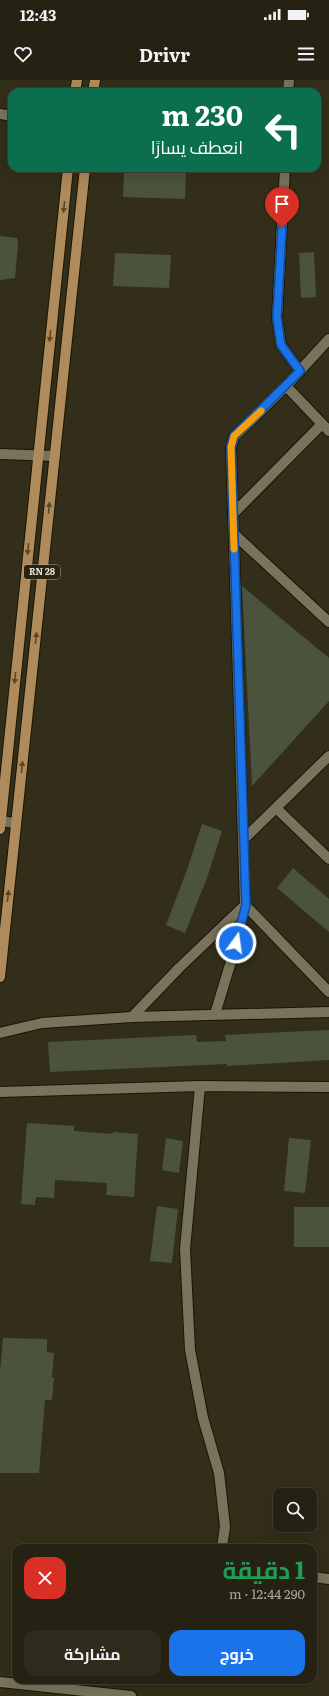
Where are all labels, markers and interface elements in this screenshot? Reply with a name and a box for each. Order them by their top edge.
text: 12:43 [20,3,56,26]
text: Drivr [139,41,190,68]
icon: heart [12,43,34,65]
icon: menu [295,43,317,65]
text: 230 m [162,93,243,135]
icon: left [257,104,309,156]
text: انعطف يسارًا [151,133,243,160]
pin [265,187,299,228]
icon: arrive [271,193,293,215]
one-way arrow [60,201,67,213]
one-way arrow [47,330,54,342]
one-way arrow [46,502,52,514]
one-way arrow [25,543,32,555]
road number: RN 28 [24,565,60,579]
one-way arrow [32,631,39,644]
one-way arrow [11,672,18,684]
one-way arrow [19,761,25,773]
one-way arrow [5,890,12,902]
position arrow [215,922,257,964]
map controls [273,1488,317,1532]
button: search [273,1488,317,1532]
text: 1 دقيقة [222,1551,305,1586]
button: close [24,1557,66,1599]
text: 290 m · 12:44 [229,1584,305,1603]
button: مشاركة [24,1630,161,1676]
button: خروج [169,1630,305,1676]

